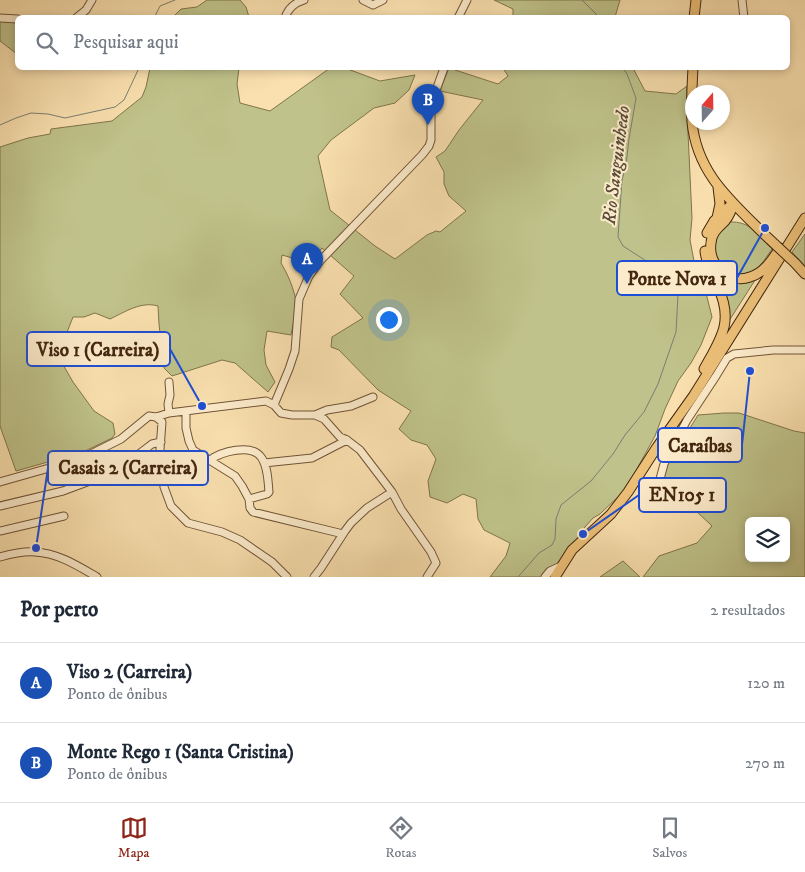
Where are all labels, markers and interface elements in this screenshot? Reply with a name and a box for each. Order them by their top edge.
search box [15,15,790,70]
icon: search [33,29,61,57]
text: Pesquisar aqui [73,31,179,54]
pin: B [412,84,444,125]
north arrow [685,85,730,130]
water label: Rio Sanguinhedo [598,104,635,227]
pin: A [291,243,323,284]
callout: Ponte Nova 1 [617,261,737,295]
text: Ponte Nova 1 [627,268,727,291]
your location [376,307,402,333]
callout: Viso 1 (Carreira) [27,332,170,366]
text: Viso 1 (Carreira) [36,339,159,362]
callout: Caraíbas [658,428,742,462]
text: Caraíbas [668,435,733,458]
callout: Casais 2 (Carreira) [48,451,208,485]
text: Casais 2 (Carreira) [58,457,198,480]
callout: EN105 1 [639,478,726,512]
text: EN105 1 [649,484,715,507]
map controls [745,517,790,562]
button: layers [745,517,790,562]
text: Por perto [20,597,98,623]
text: 2 resultados [710,600,785,620]
text: Viso 2 (Carreira) [67,661,192,684]
text: A [31,673,41,693]
text: 120 m [747,673,785,693]
text: Ponto de ônibus [67,684,167,704]
text: Monte Rego 1 (Santa Cristina) [67,741,294,764]
text: B [31,753,41,773]
text: 270 m [745,753,785,773]
text: Ponto de ônibus [67,764,167,784]
tab: Mapa [118,814,150,862]
tab: Rotas [385,814,416,862]
tab: Salvos [652,814,687,862]

